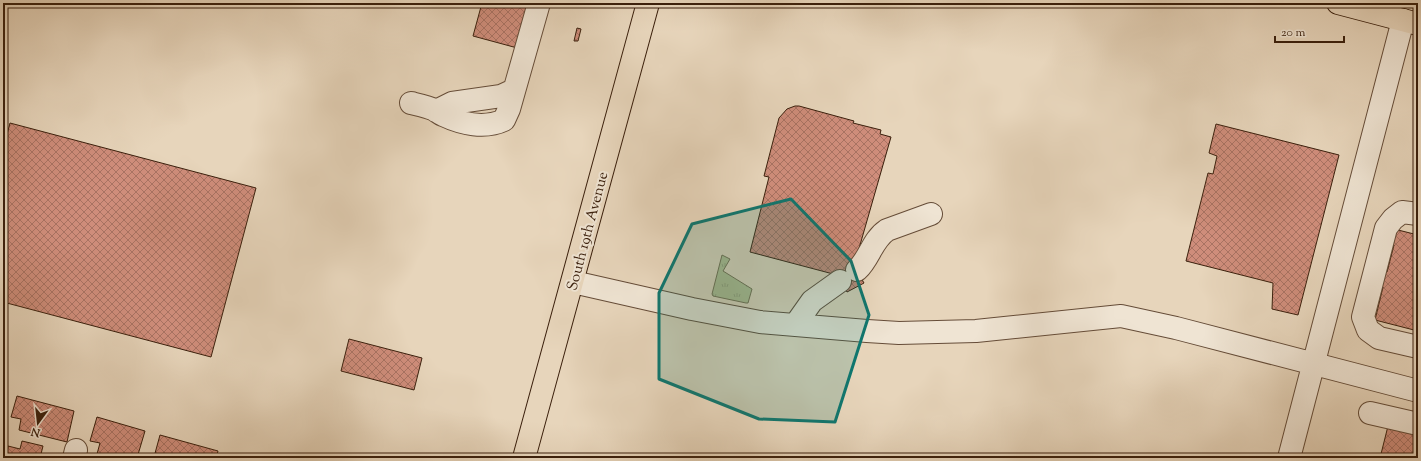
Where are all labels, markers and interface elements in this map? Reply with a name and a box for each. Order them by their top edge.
scale bar [1275,18,1344,44]
text: 20 m [1281,24,1306,42]
street label: South 19th Avenue [562,170,614,293]
north arrow [18,403,58,443]
text: N [29,423,43,441]

